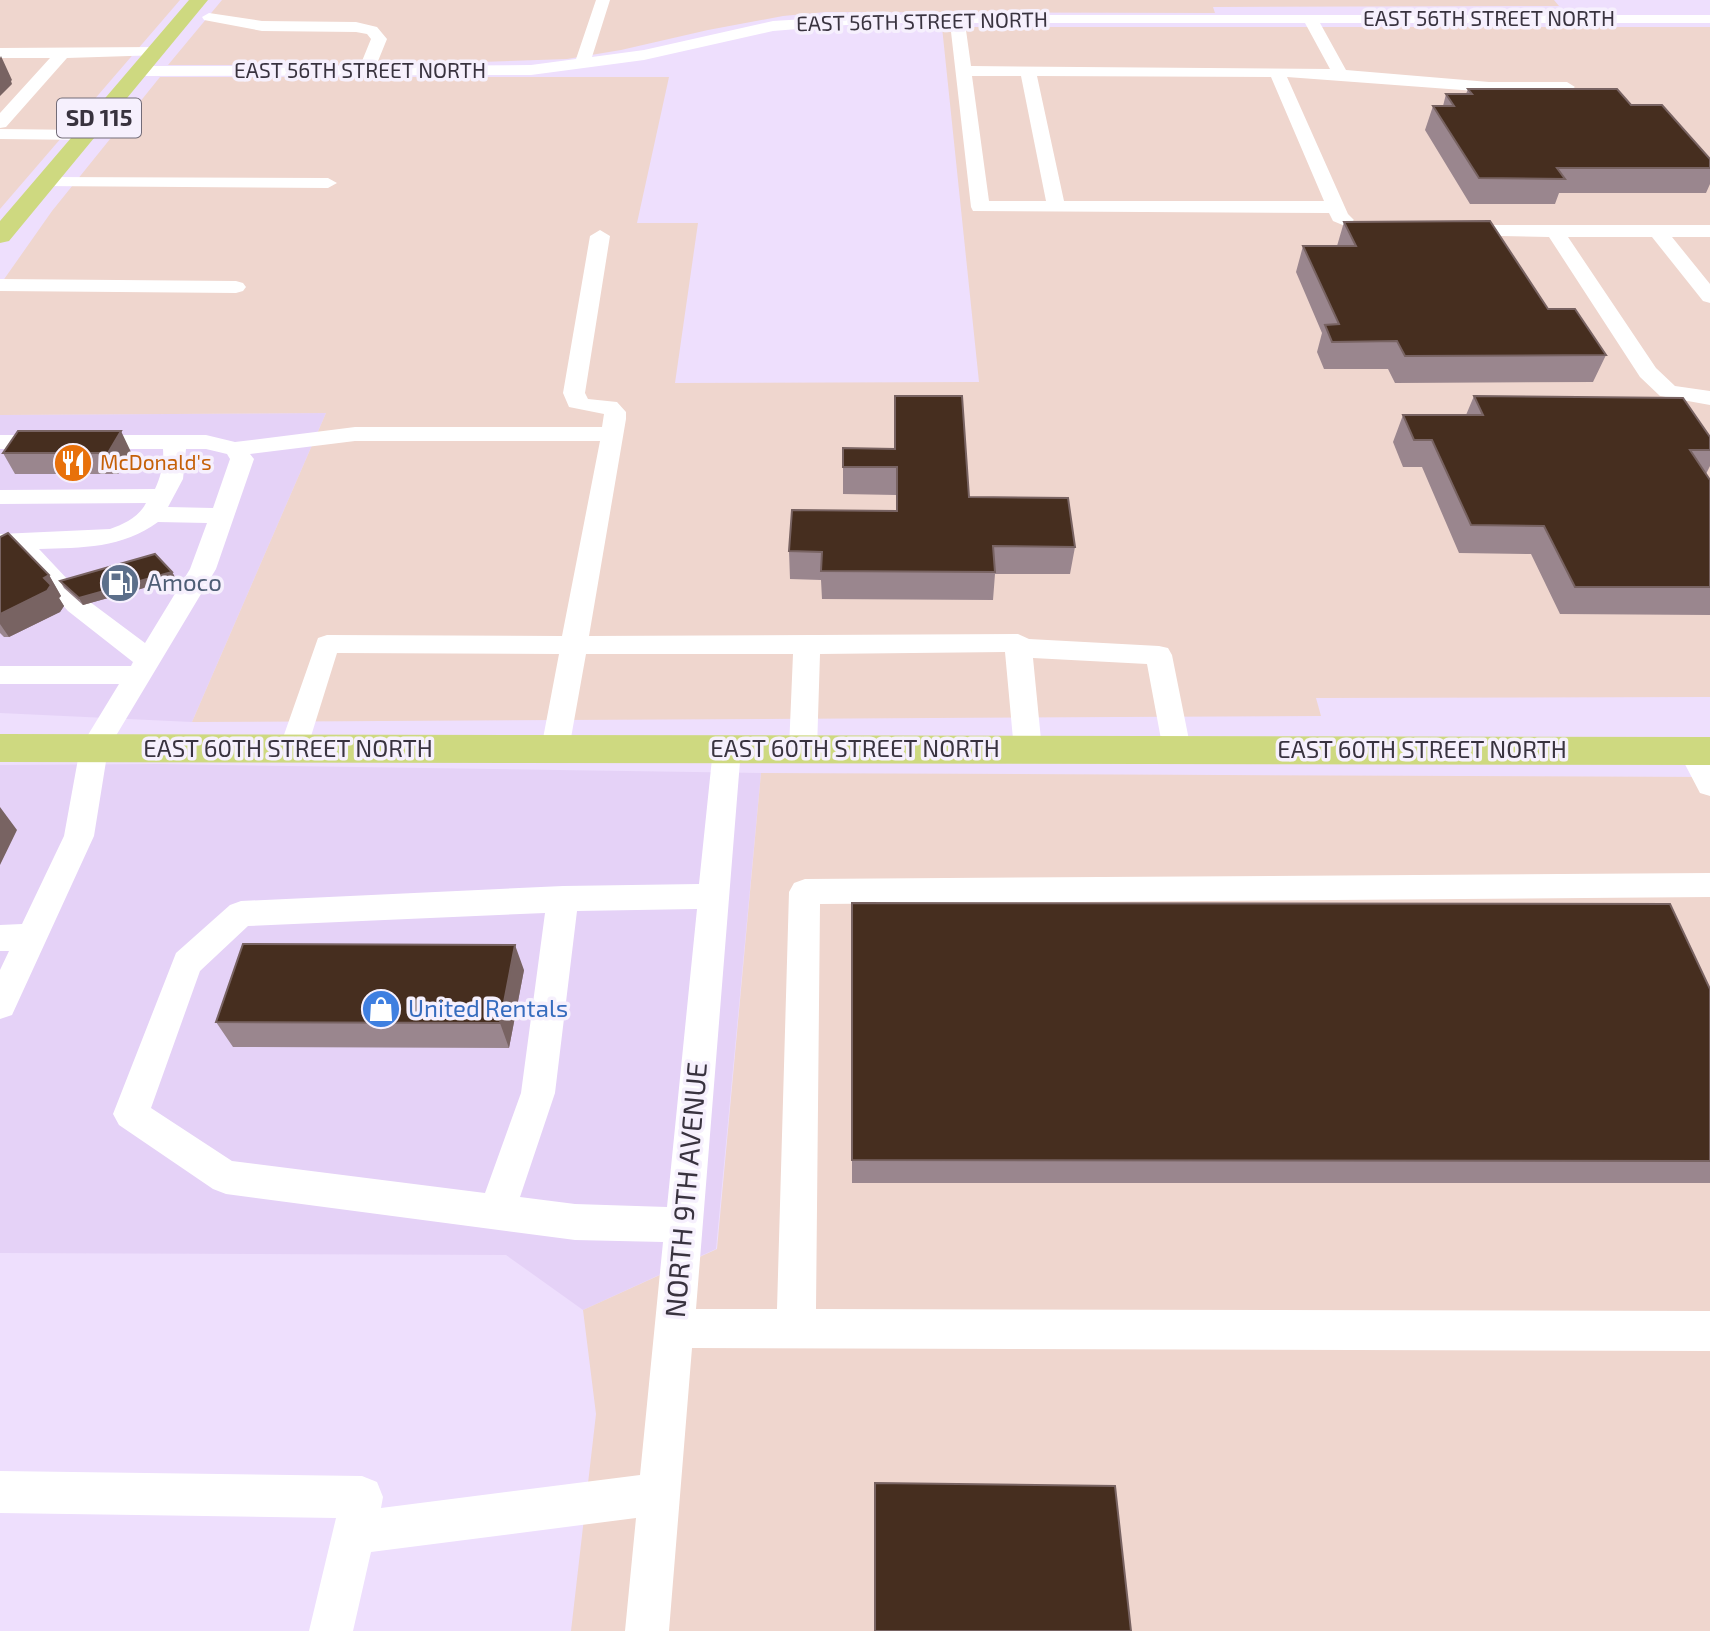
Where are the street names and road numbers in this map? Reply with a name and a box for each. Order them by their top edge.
street label: EAST 56TH STREET NORTH [1363,5,1615,30]
street label: EAST 56TH STREET NORTH [796,6,1048,35]
street label: EAST 56TH STREET NORTH [234,57,486,82]
road number: SD 115 [57,99,141,138]
street label: EAST 60TH STREET NORTH [143,733,433,762]
street label: EAST 60TH STREET NORTH [710,733,1000,762]
street label: EAST 60TH STREET NORTH [1277,734,1567,763]
street label: NORTH 9TH AVENUE [657,1061,713,1319]

